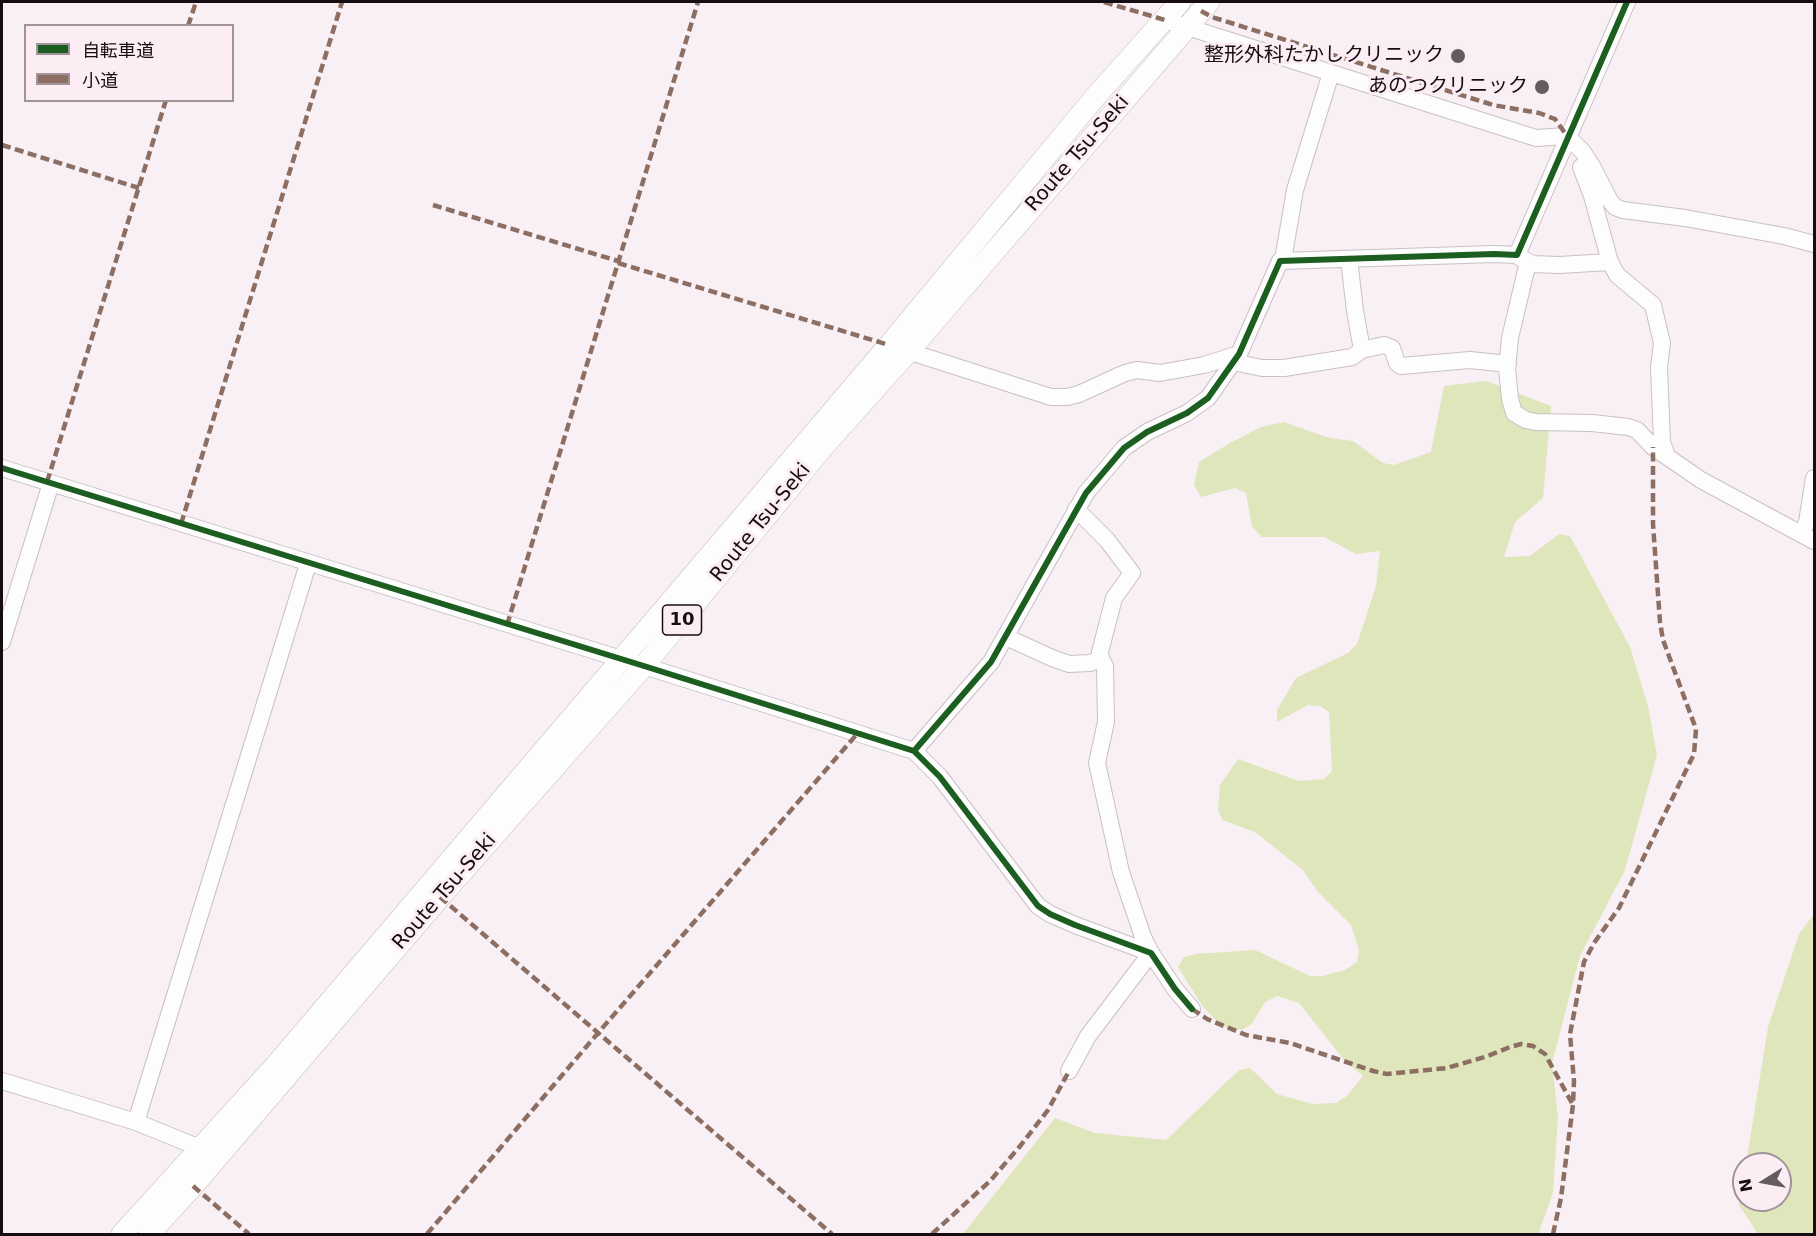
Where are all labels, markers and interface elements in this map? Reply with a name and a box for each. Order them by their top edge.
legend [24,24,234,102]
text: 自転車道 [82,40,154,61]
place label: 整形外科たかしクリニック [1204,44,1444,68]
marker: 整形外科たかしクリニック [1449,47,1467,65]
text: 小道 [82,70,118,91]
place label: あのつクリニック [1368,75,1528,99]
marker: あのつクリニック [1533,78,1551,96]
street label: Route Tsu-Seki [1021,91,1135,217]
street label: Route Tsu-Seki [706,459,816,587]
road number: 10 [662,605,702,635]
street label: Route Tsu-Seki [388,829,502,955]
north arrow [1732,1152,1792,1212]
text: N [1735,1177,1756,1194]

